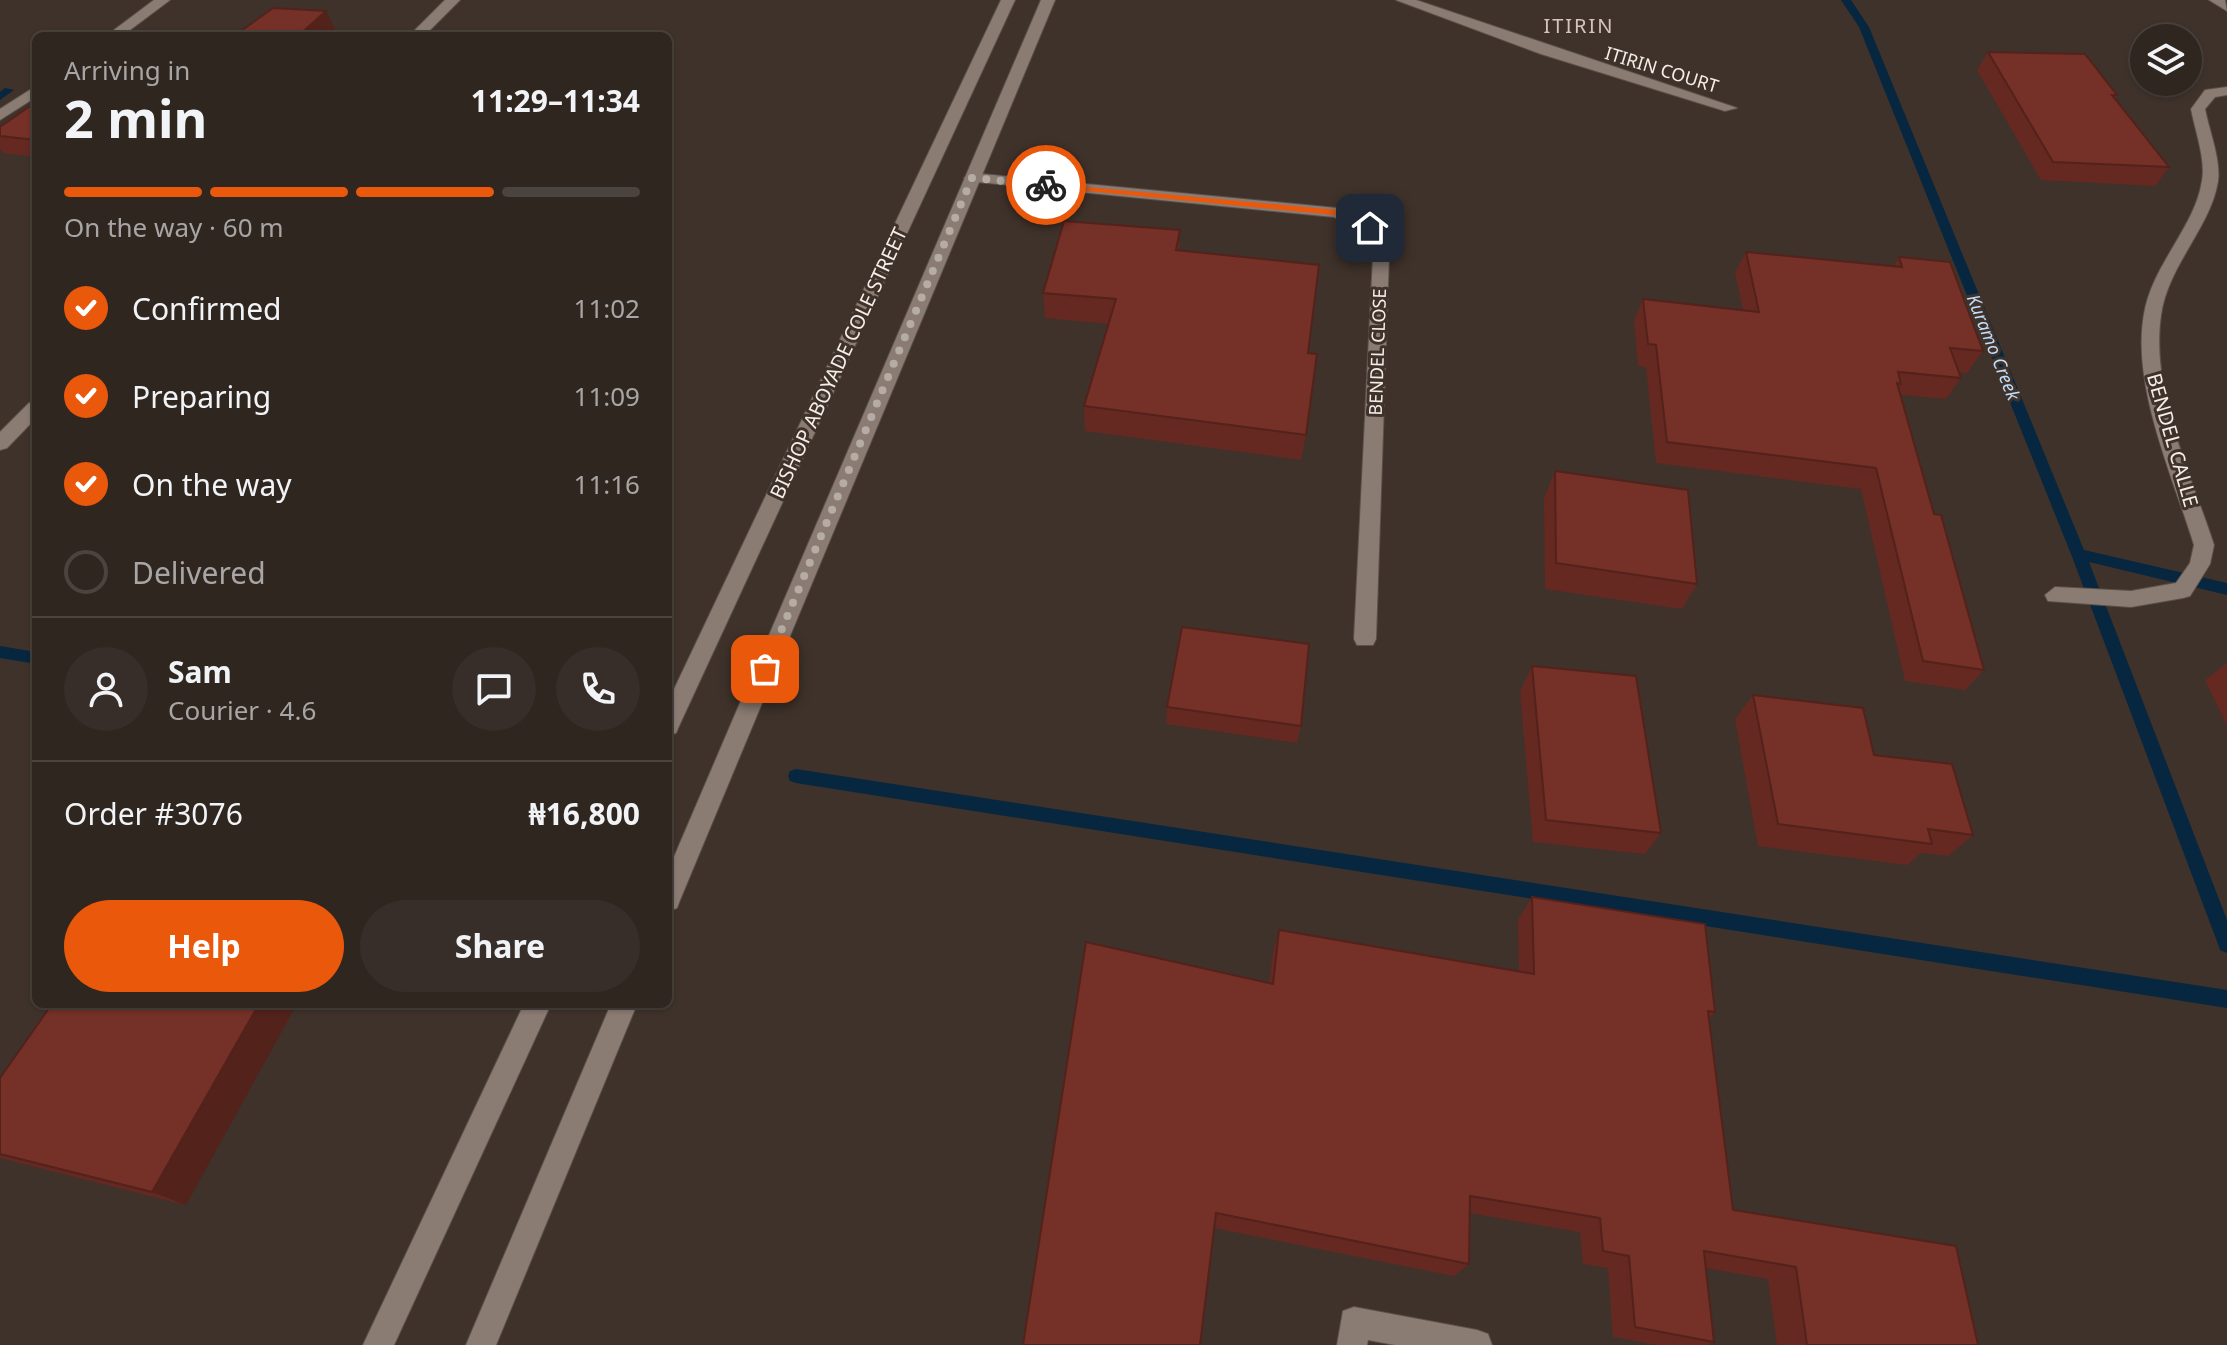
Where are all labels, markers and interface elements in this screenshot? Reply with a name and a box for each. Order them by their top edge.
district label: ITIRIN [1543,12,1615,39]
map controls [2130,24,2202,96]
button: layers [2130,24,2202,96]
street label: ITIRIN COURT [1602,40,1722,98]
text: Arriving in [64,52,190,88]
text: 11:29–11:34 [471,80,640,121]
text: 2 min [64,82,207,153]
courier [1006,145,1086,225]
icon: bike [1024,163,1068,207]
pin [1336,194,1404,262]
icon: home [1348,206,1392,250]
text: On the way · 60 m [64,209,284,245]
street label: BISHOP ABOYADE COLE STREET [763,223,913,503]
icon: check [64,286,108,330]
text: Confirmed [132,288,282,329]
street label: BENDEL CLOSE [1363,288,1391,416]
text: 11:02 [574,290,640,326]
water label: Kuramo Creek [1962,290,2027,405]
street label: BENDEL CALLE [2141,370,2205,510]
icon: check [64,374,108,418]
text: Preparing [132,376,271,417]
text: 11:09 [574,378,640,414]
icon: check [64,462,108,506]
text: On the way [132,464,292,505]
text: 11:16 [574,466,640,502]
text: Delivered [132,552,266,593]
pin [731,635,799,703]
button: person [64,647,148,731]
button: chat [452,647,536,731]
button: phone [556,647,640,731]
icon: bag [743,647,787,691]
text: Sam [168,651,232,692]
text: Courier · 4.6 [168,692,316,728]
text: Order #3076 [64,793,243,834]
text: ₦16,800 [528,793,640,834]
button: Help [64,900,344,992]
button: Share [360,900,640,992]

